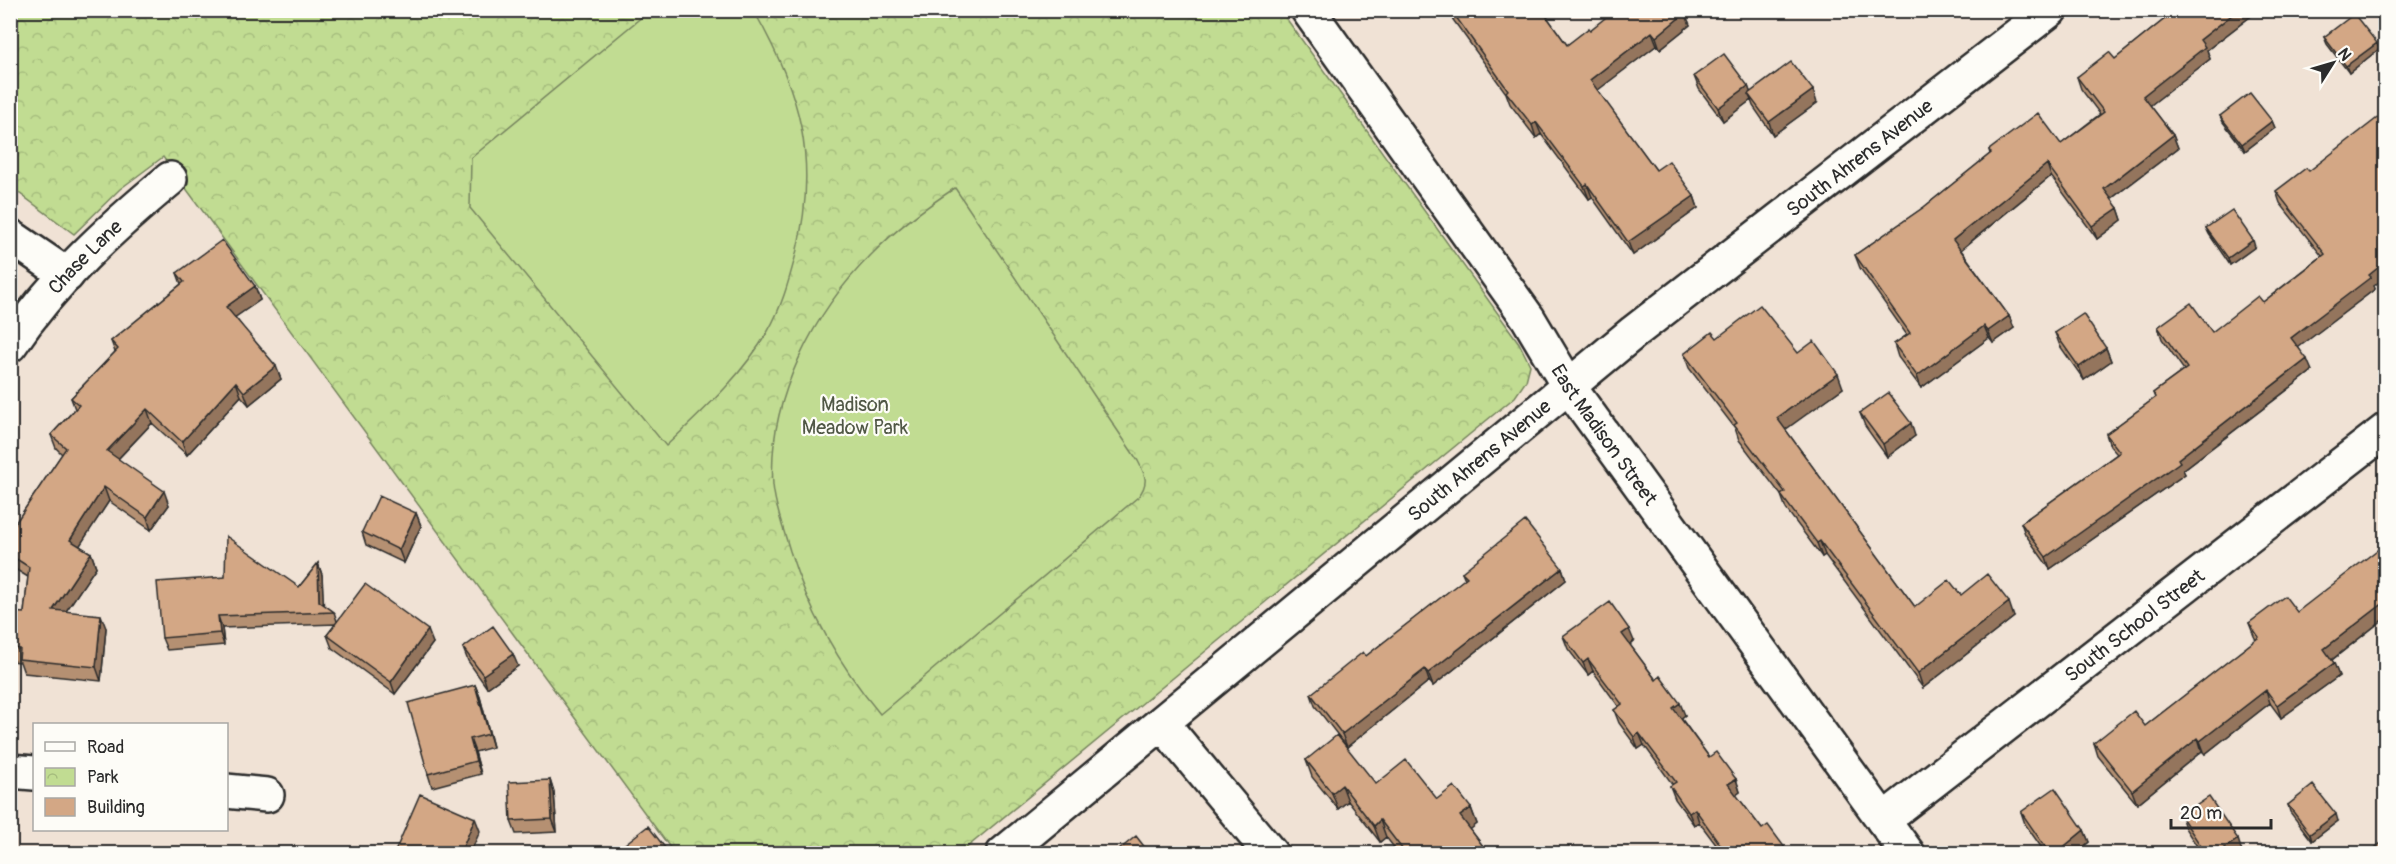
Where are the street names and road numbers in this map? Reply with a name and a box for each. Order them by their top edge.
street label: South Ahrens Avenue [1781,93,1938,222]
street label: Chase Lane [43,214,128,300]
street label: East Madison Street [1545,360,1663,511]
street label: South Ahrens Avenue [1403,394,1556,527]
street label: South School Street [2060,563,2210,688]

